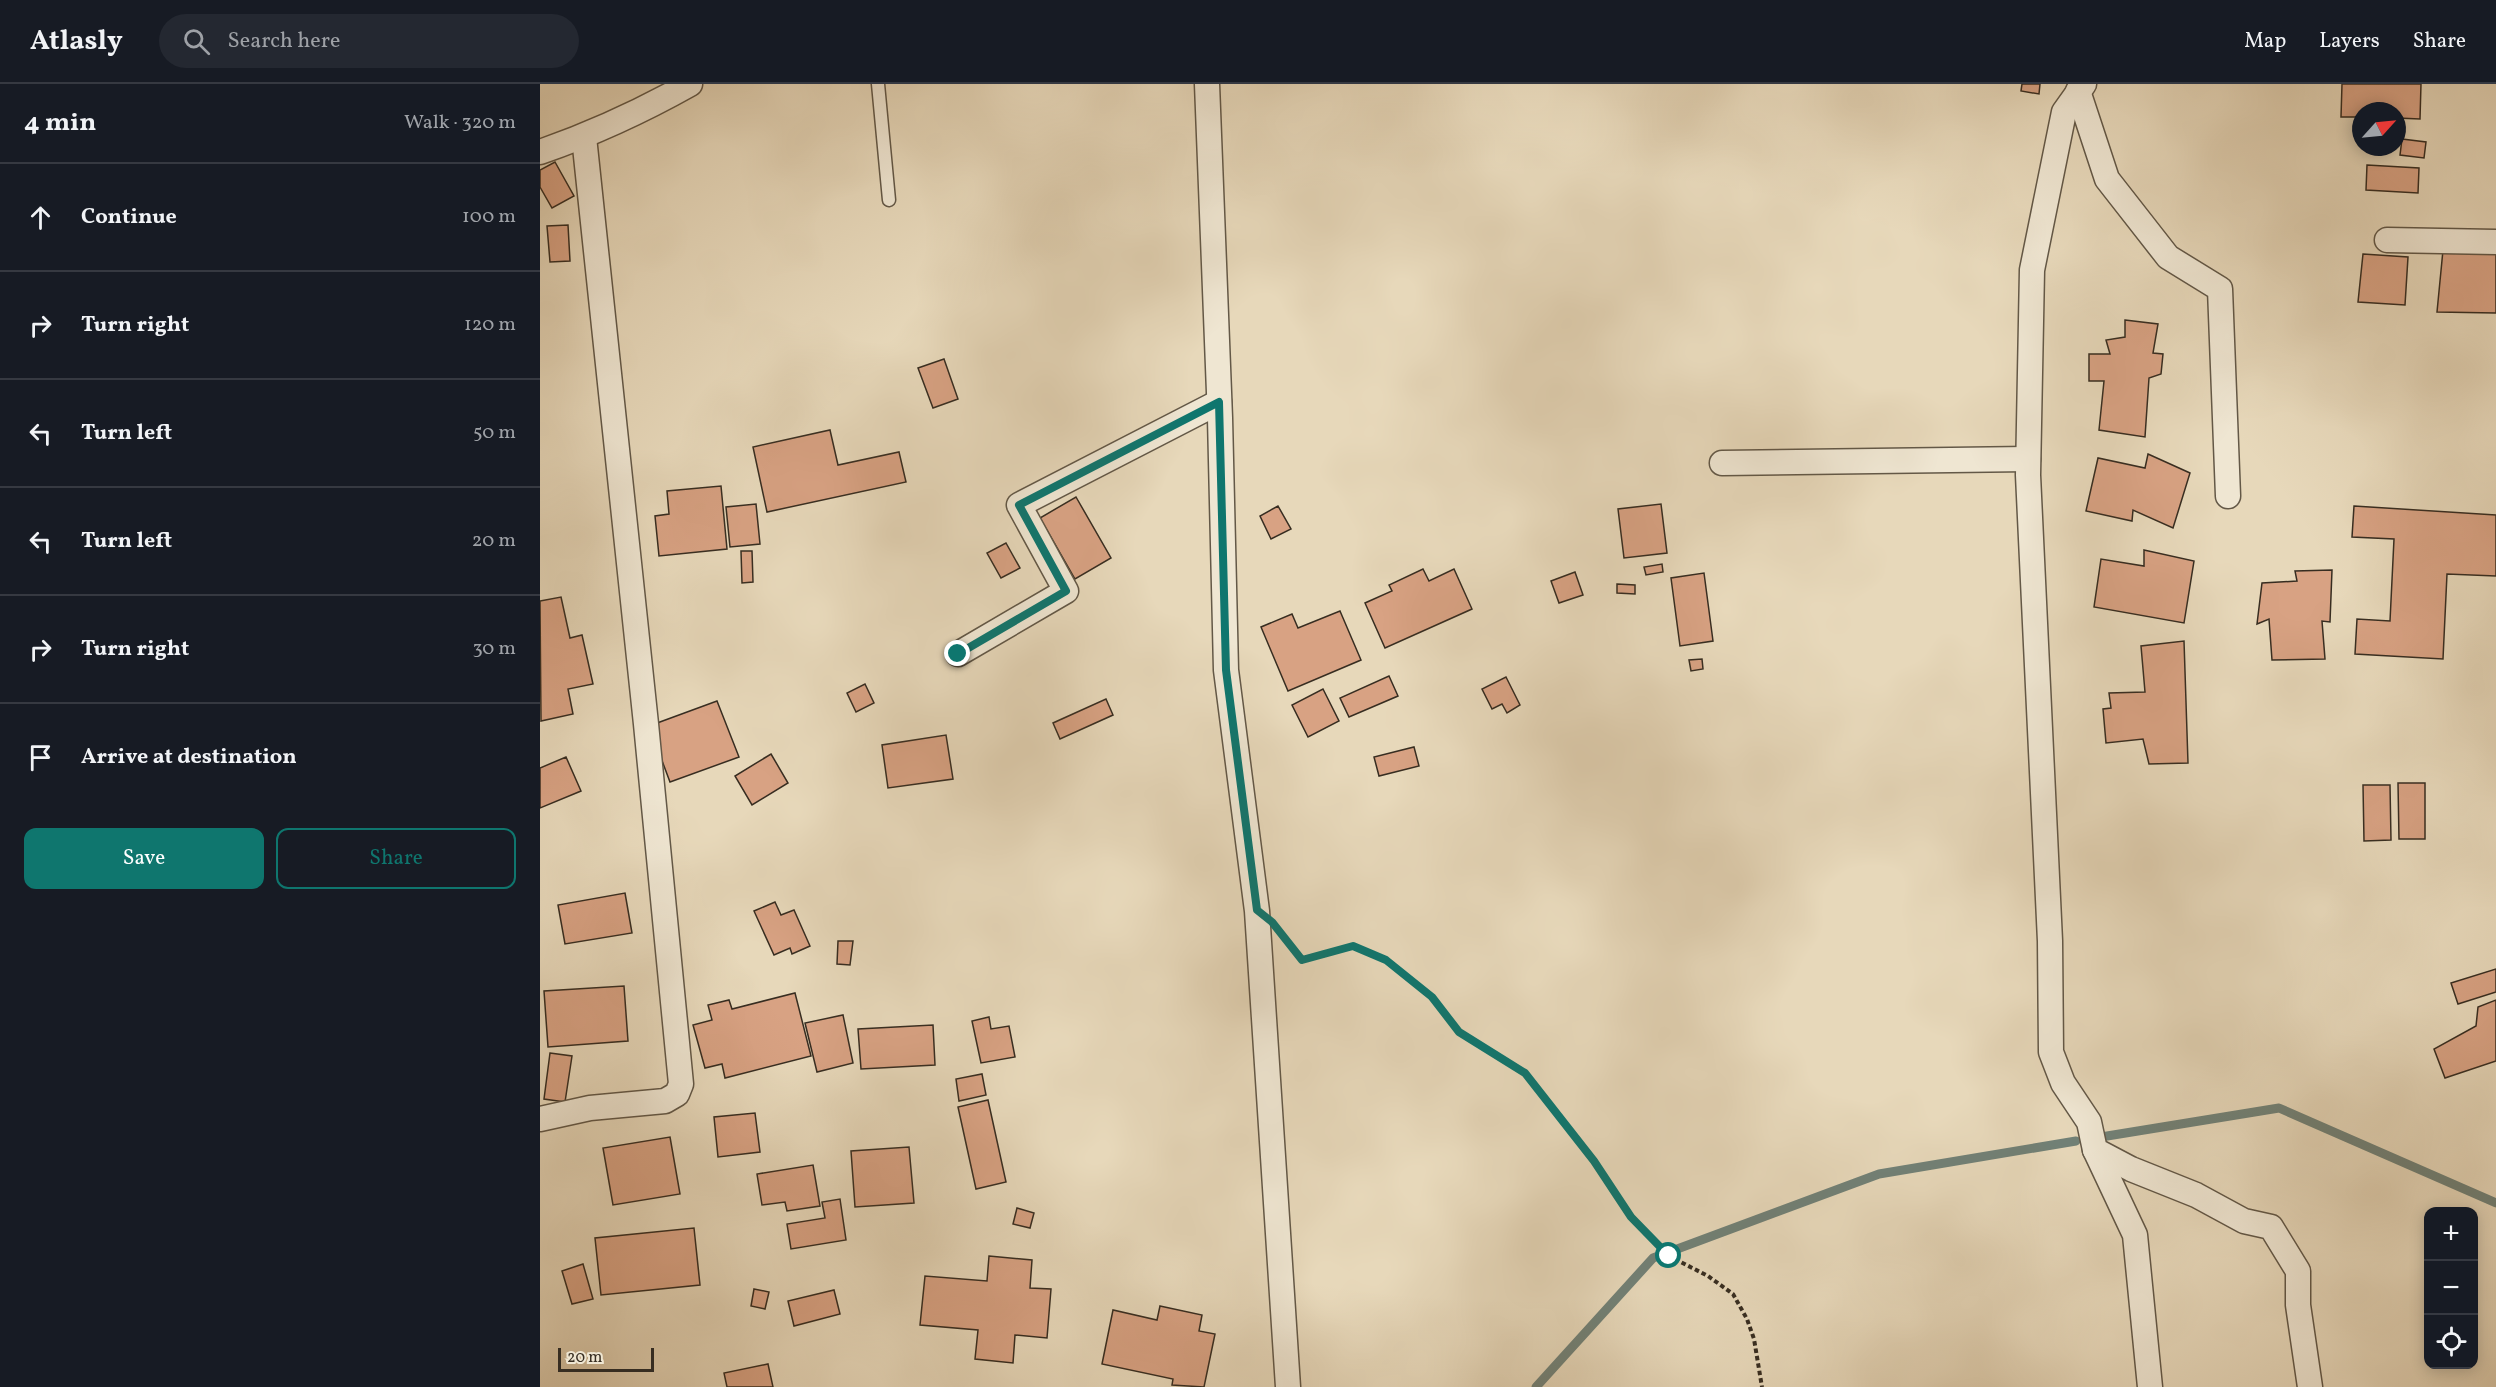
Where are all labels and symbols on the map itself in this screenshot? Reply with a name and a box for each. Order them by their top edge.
north arrow [2352,102,2406,156]
route end [944,640,970,666]
route start [1655,1242,1681,1268]
scale bar [558,1345,654,1372]

